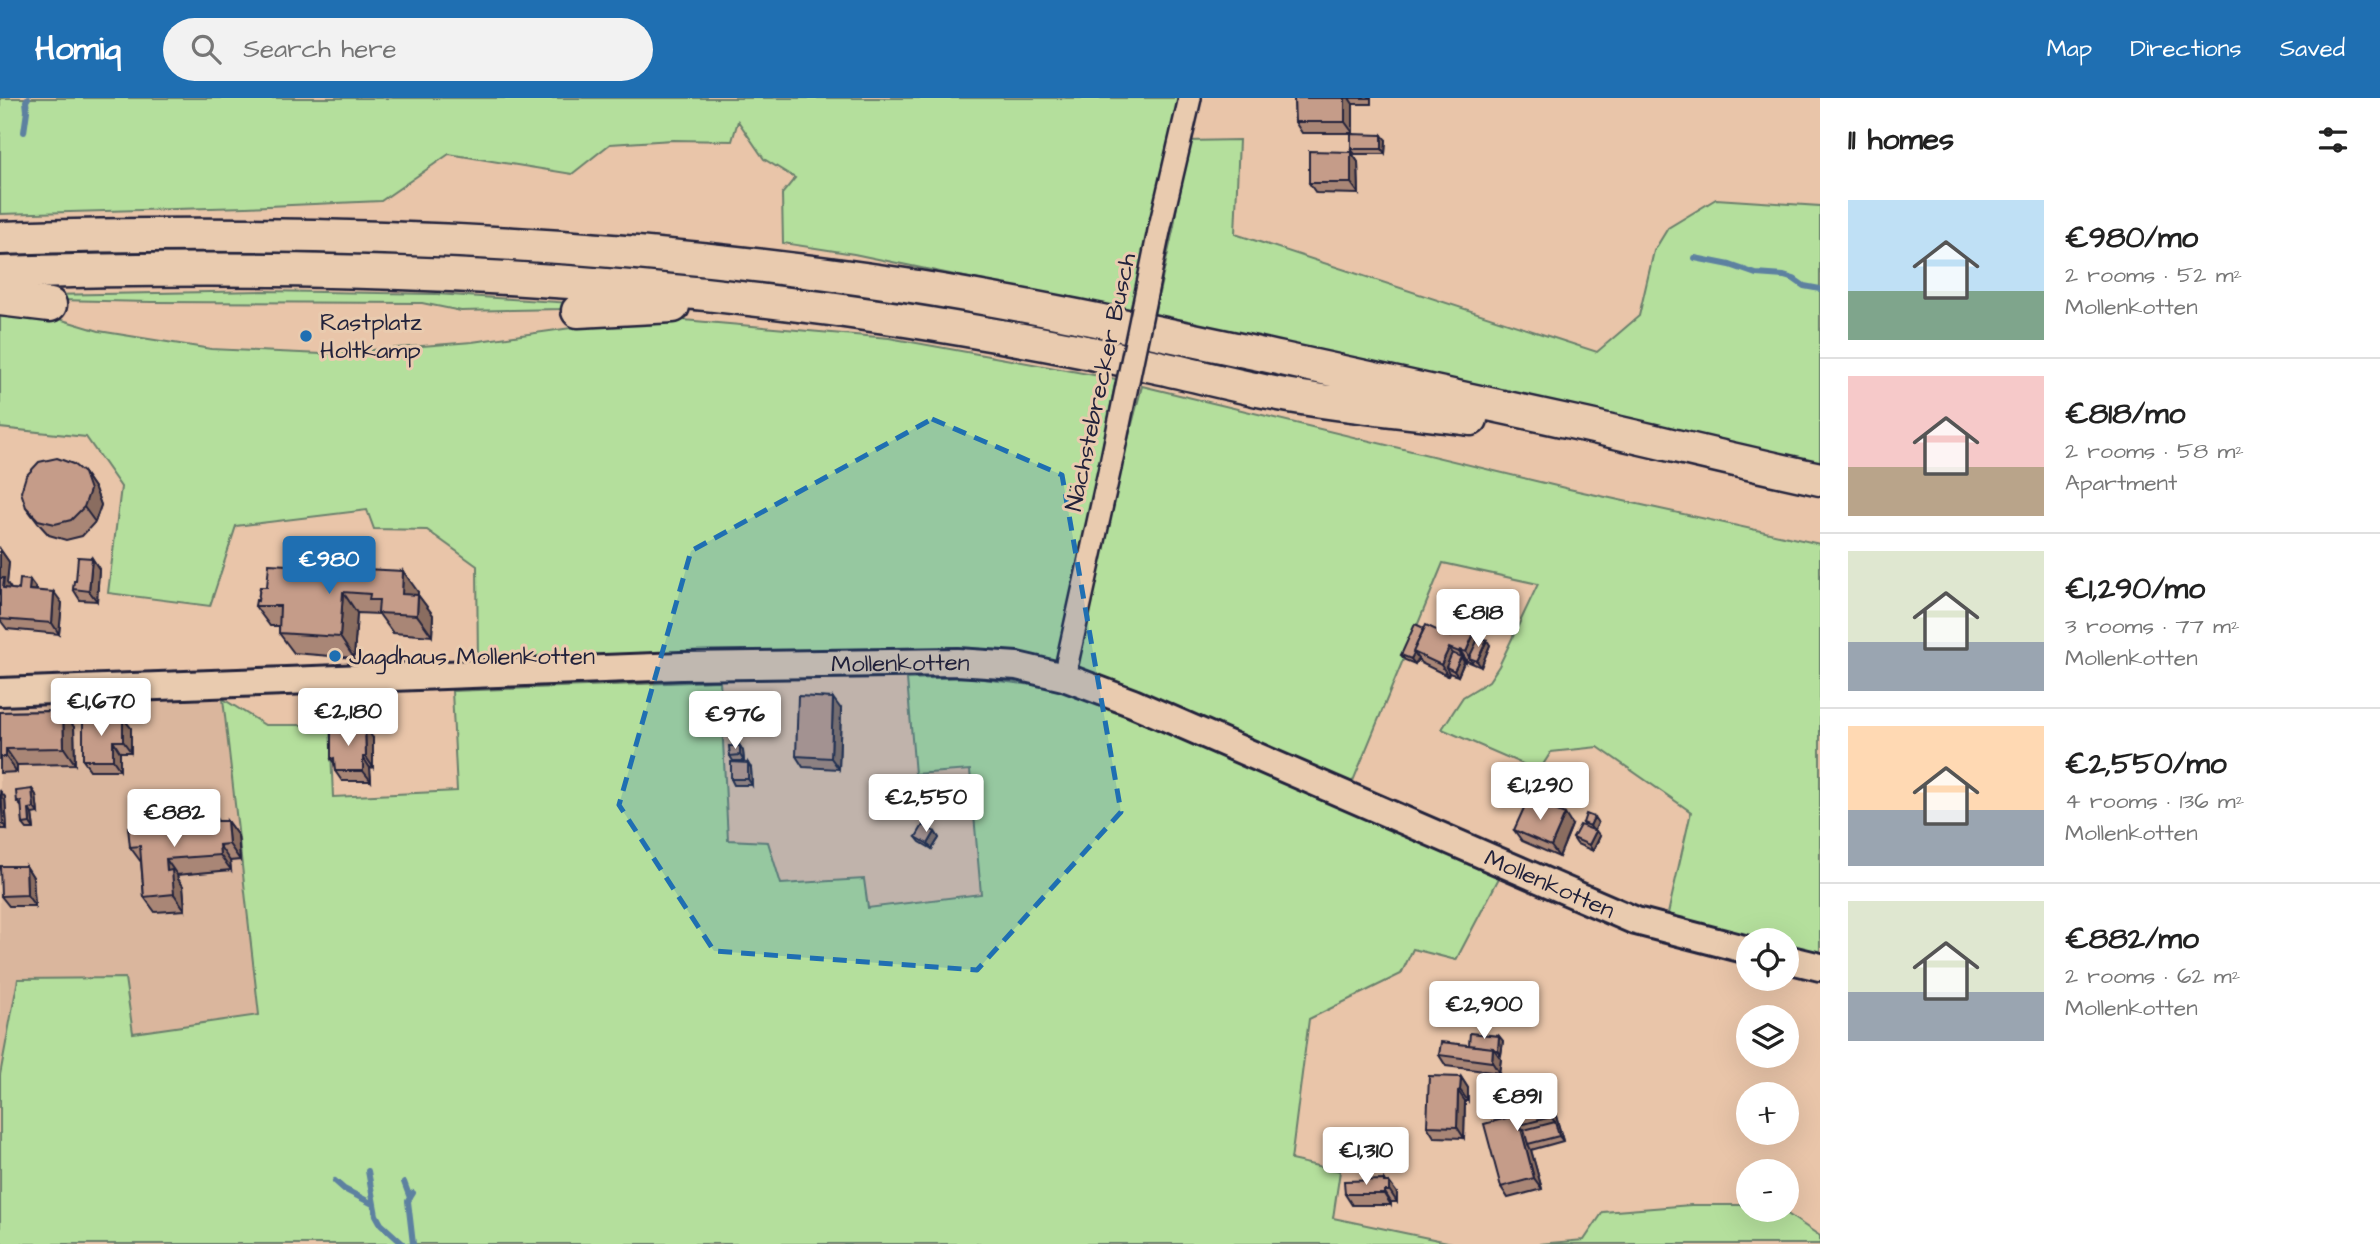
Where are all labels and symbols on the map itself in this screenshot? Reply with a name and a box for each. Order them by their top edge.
street label: Nächstebrecker Busch [1057,250,1145,514]
place label: Rastplatz Holtkamp [320,306,422,368]
marker: Rastplatz Holtkamp [298,328,314,344]
pin: €980 [288,536,370,596]
pin: €818 [1437,589,1519,649]
place label: Jagdhaus Mollenkotten [349,640,595,675]
street label: Mollenkotten [831,646,971,682]
marker: Jagdhaus Mollenkotten [327,648,343,664]
pin: €1,670 [44,678,158,738]
pin: €2,180 [291,688,405,748]
pin: €976 [694,692,776,751]
pin: €1,290 [1483,762,1597,822]
pin: €2,550 [869,774,983,834]
pin: €882 [133,790,215,849]
street label: Mollenkotten [1479,841,1620,928]
pin: €2,900 [1427,982,1541,1041]
pin: €891 [1476,1074,1558,1133]
pin: €1,310 [1309,1128,1423,1187]

